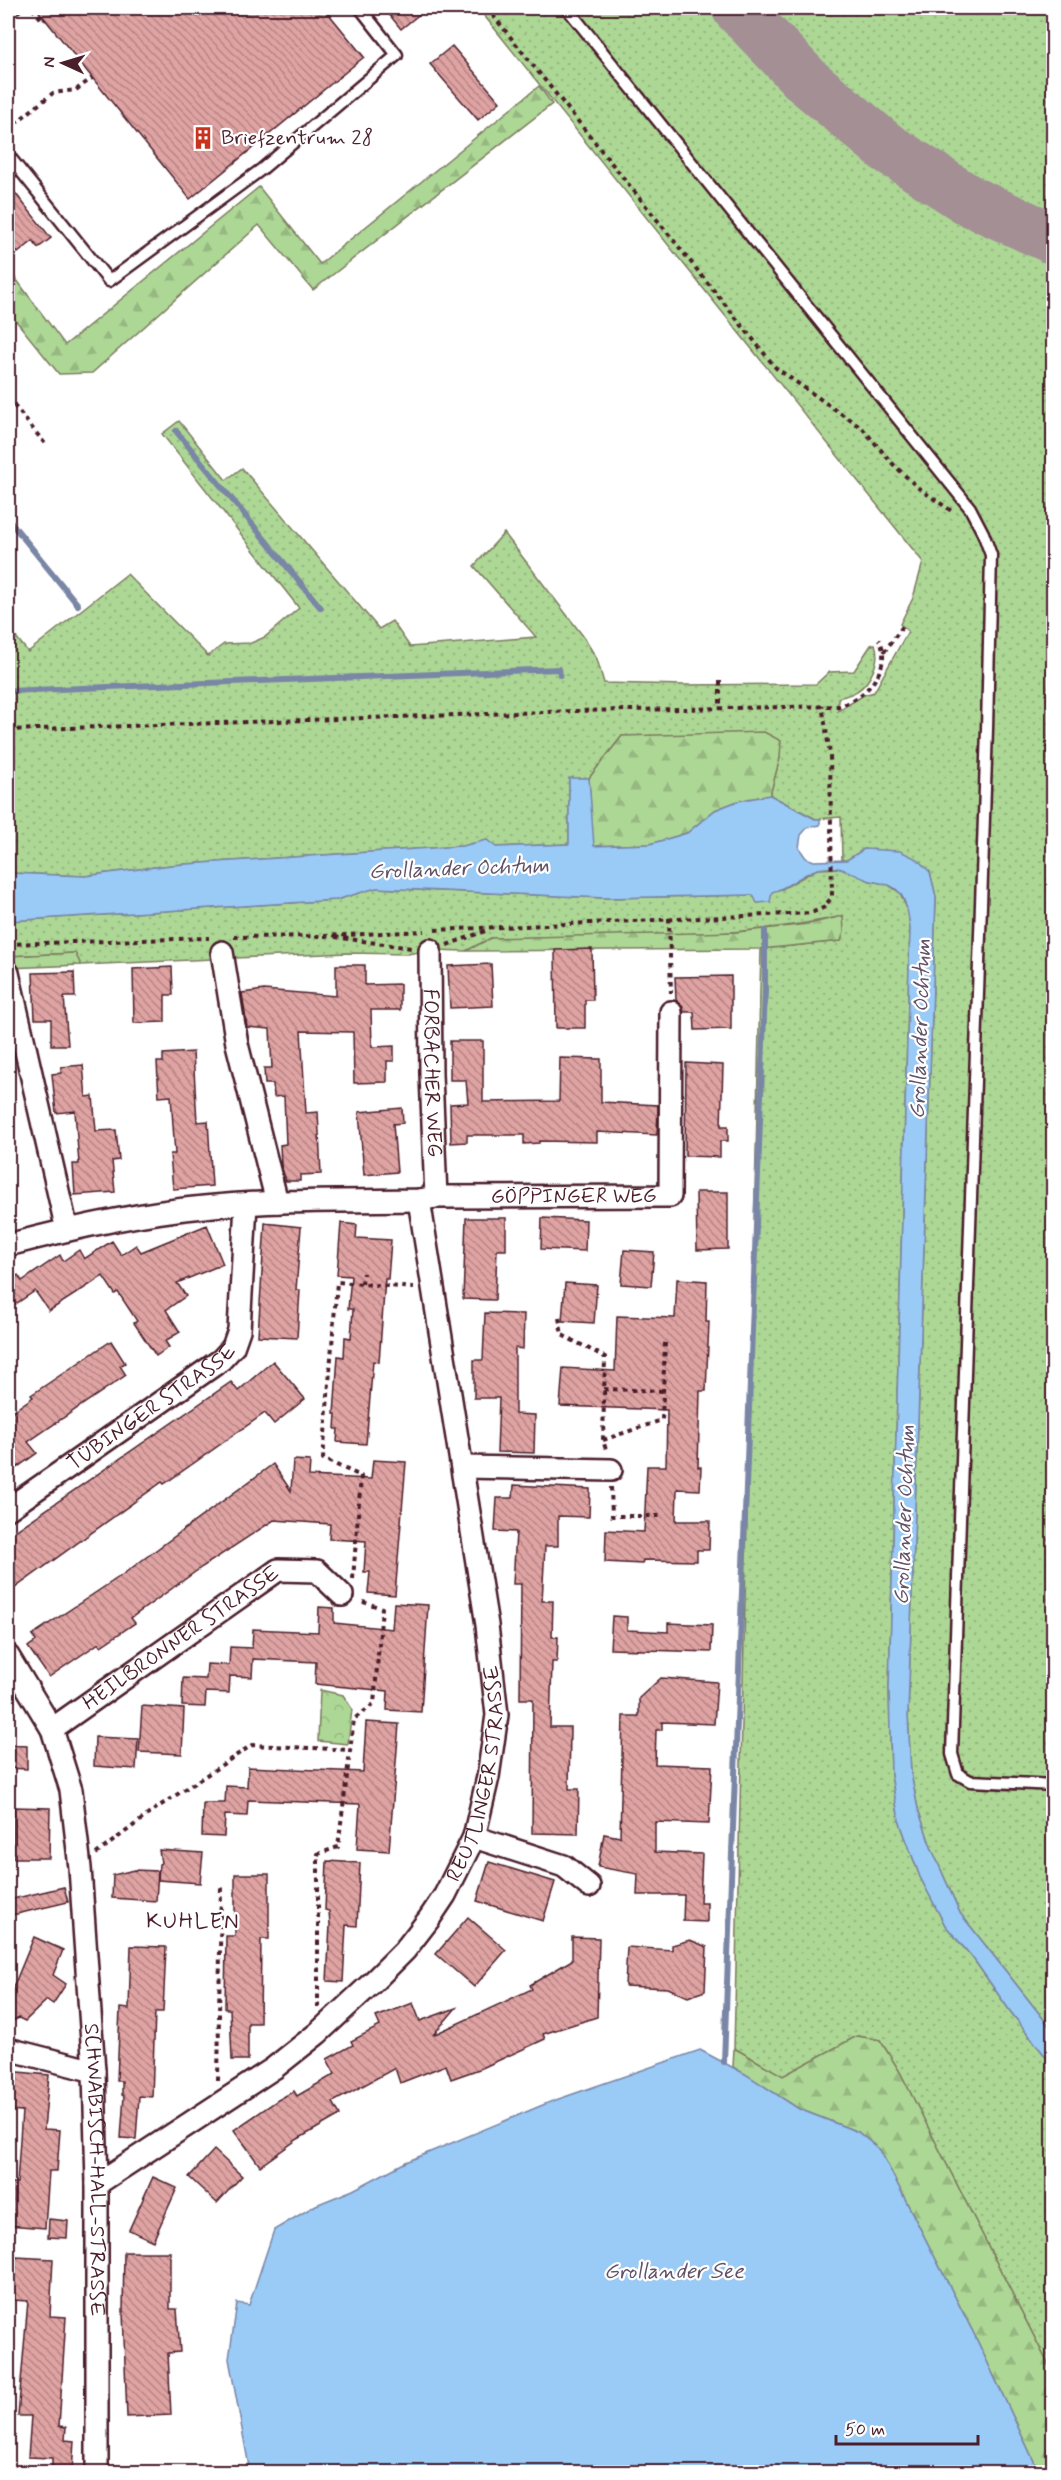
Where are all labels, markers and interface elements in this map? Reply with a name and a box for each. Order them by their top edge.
north arrow [33,33,93,93]
text: N [39,56,60,68]
place label: Briefzentrum 28 [221,124,373,152]
building icon: Briefzentrum 28 [190,125,216,151]
water label: Grollander Ochtum [368,852,550,886]
water label: Grollander Ochtum [904,938,938,1120]
street label: FORBACHER WEG [416,989,448,1158]
street label: GÖPPINGER WEG [491,1182,657,1211]
street label: TÜBINGER STRASSE [62,1338,243,1477]
water label: Grollander Ochtum [888,1424,922,1606]
street label: HEILBRONNER STRASSE [77,1559,285,1717]
street label: REUTLINGER STRASSE [440,1664,511,1886]
district label: KUHLEN [146,1908,240,1936]
street label: SCHWÄBISCH-HALL-STRASSE [77,2022,111,2317]
water label: Grollander See [604,2258,745,2286]
scale bar [836,2408,978,2446]
text: 50 m [845,2418,885,2442]

